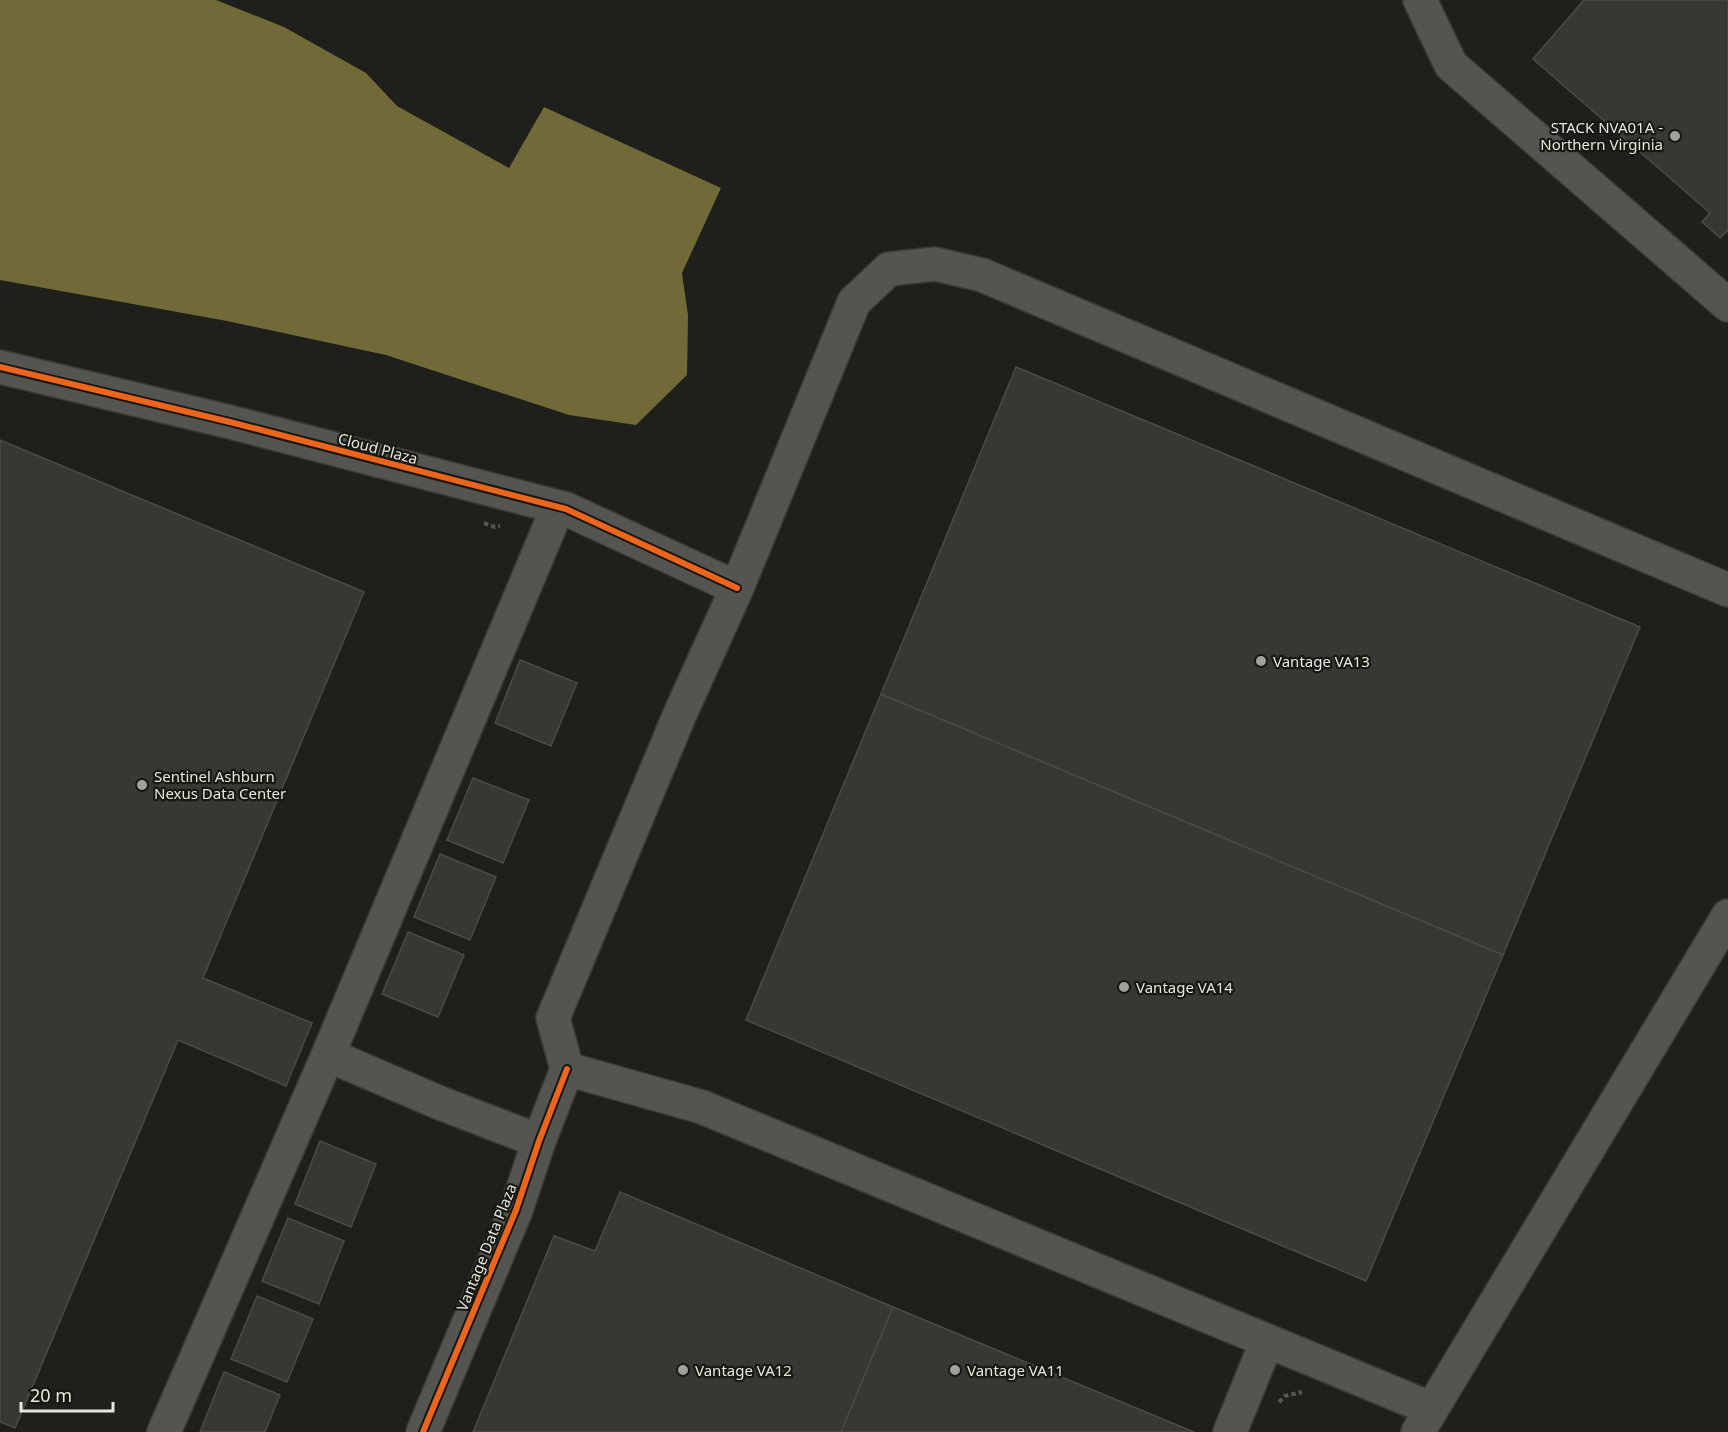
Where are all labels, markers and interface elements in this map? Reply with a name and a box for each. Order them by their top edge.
place label: STACK NVA01A - Northern Virginia [1540,117,1663,154]
marker: STACK NVA01A - Northern Virginia [1668,129,1682,143]
street label: Cloud Plaza [336,428,420,468]
place label: Vantage VA13 [1273,651,1370,671]
marker: Vantage VA13 [1254,654,1268,668]
place label: Sentinel Ashburn Nexus Data Center [154,766,286,803]
marker: Sentinel Ashburn Nexus Data Center [135,778,149,792]
place label: Vantage VA14 [1136,977,1233,997]
marker: Vantage VA14 [1117,980,1131,994]
street label: Vantage Data Plaza [451,1180,521,1314]
place label: Vantage VA12 [695,1360,792,1380]
place label: Vantage VA11 [967,1360,1064,1380]
marker: Vantage VA12 [676,1363,690,1377]
marker: Vantage VA11 [948,1363,962,1377]
scale bar [21,1375,112,1413]
text: 20 m [30,1383,72,1407]

